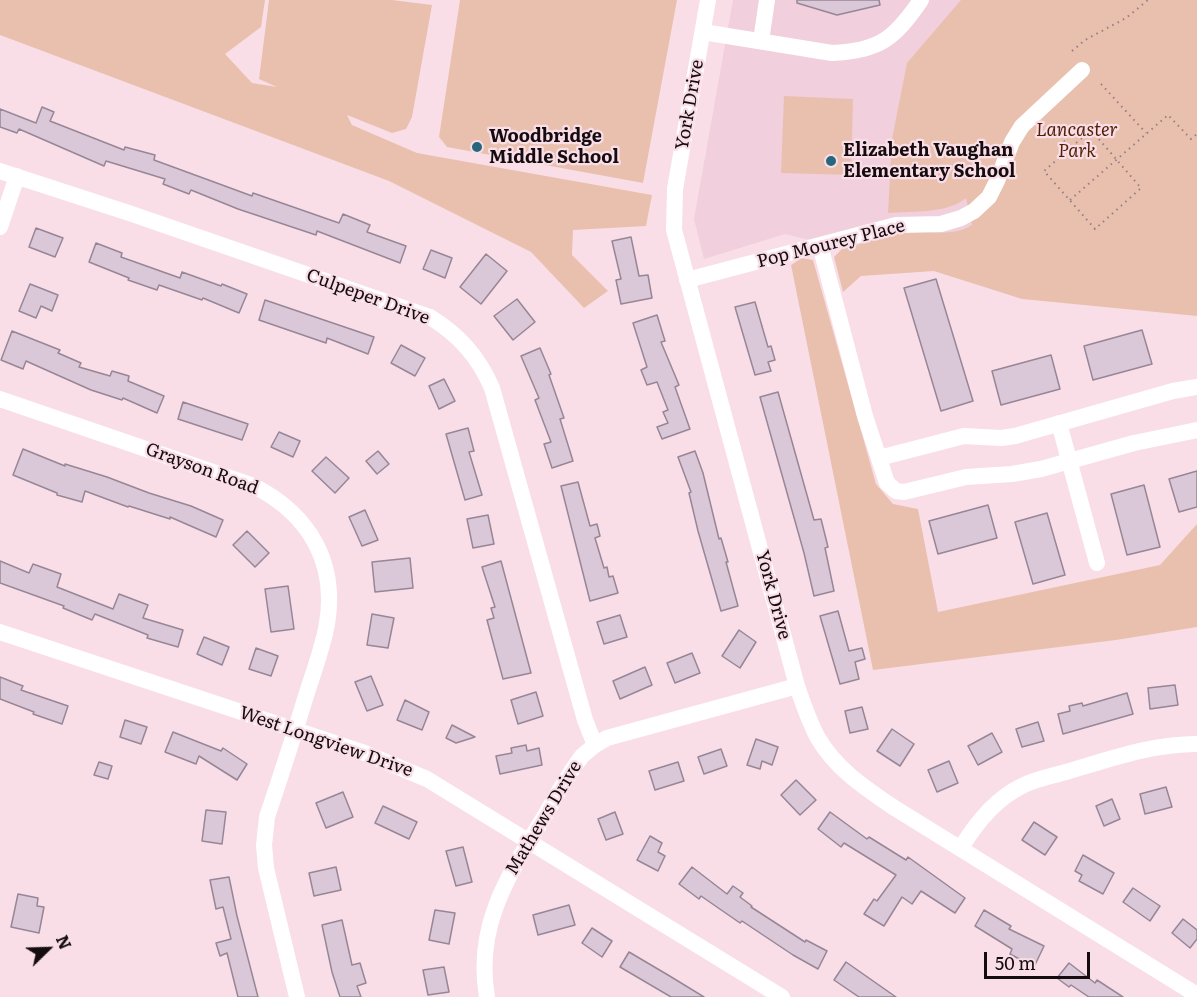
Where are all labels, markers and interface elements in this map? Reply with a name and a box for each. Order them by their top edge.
street label: York Drive [671,58,709,152]
park label: Lancaster Park [1036,120,1118,162]
place label: Woodbridge Middle School [489,126,619,168]
marker: Woodbridge Middle School [470,140,484,154]
place label: Elizabeth Vaughan Elementary School [843,140,1015,182]
marker: Elizabeth Vaughan Elementary School [824,154,838,168]
street label: Pop Mourey Place [755,215,907,273]
street label: Culpeper Drive [303,265,433,329]
street label: Grayson Road [143,439,261,499]
street label: York Drive [751,548,795,642]
street label: West Longview Drive [236,702,416,782]
street label: Mathews Drive [501,757,587,879]
north arrow [18,919,78,979]
text: N [51,931,78,953]
scale bar [987,940,1094,978]
text: 50 m [995,949,1036,976]

